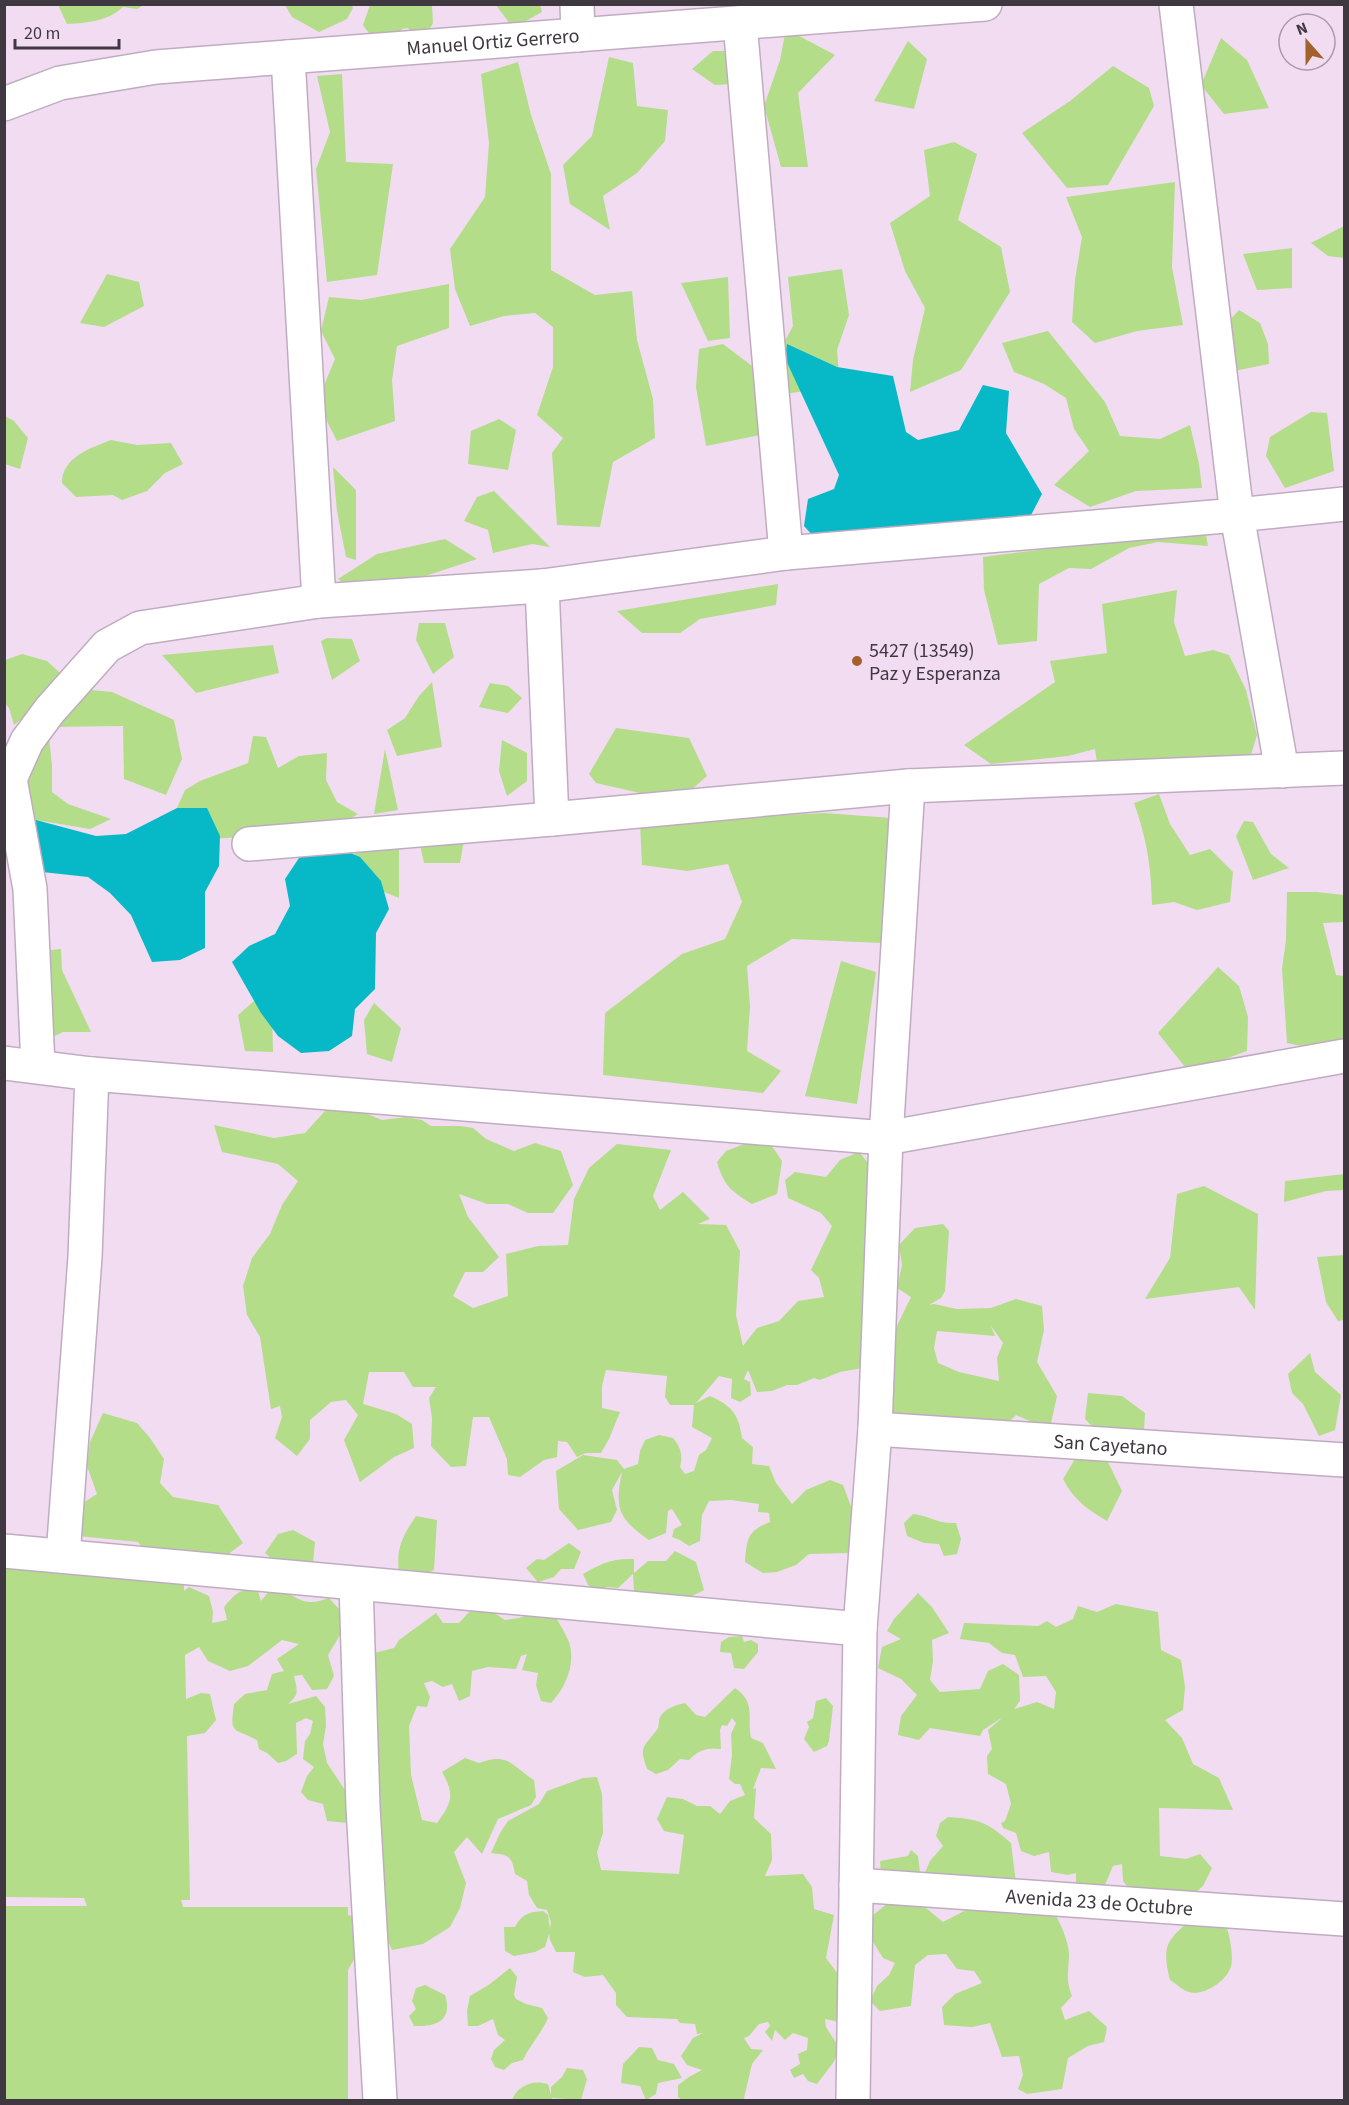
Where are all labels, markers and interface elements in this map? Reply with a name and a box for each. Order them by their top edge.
scale bar [15,12,118,50]
north arrow [1277,12,1337,72]
text: N [1293,17,1311,41]
text: 20 m [24,21,60,46]
street label: Manuel Ortiz Gerrero [405,22,580,63]
place label: 5427 (13549) Paz y Esperanza [869,637,1001,688]
marker: 5427 (13549) Paz y Esperanza [850,654,864,668]
street label: San Cayetano [1052,1428,1168,1463]
street label: Avenida 23 de Octubre [1005,1882,1194,1923]

